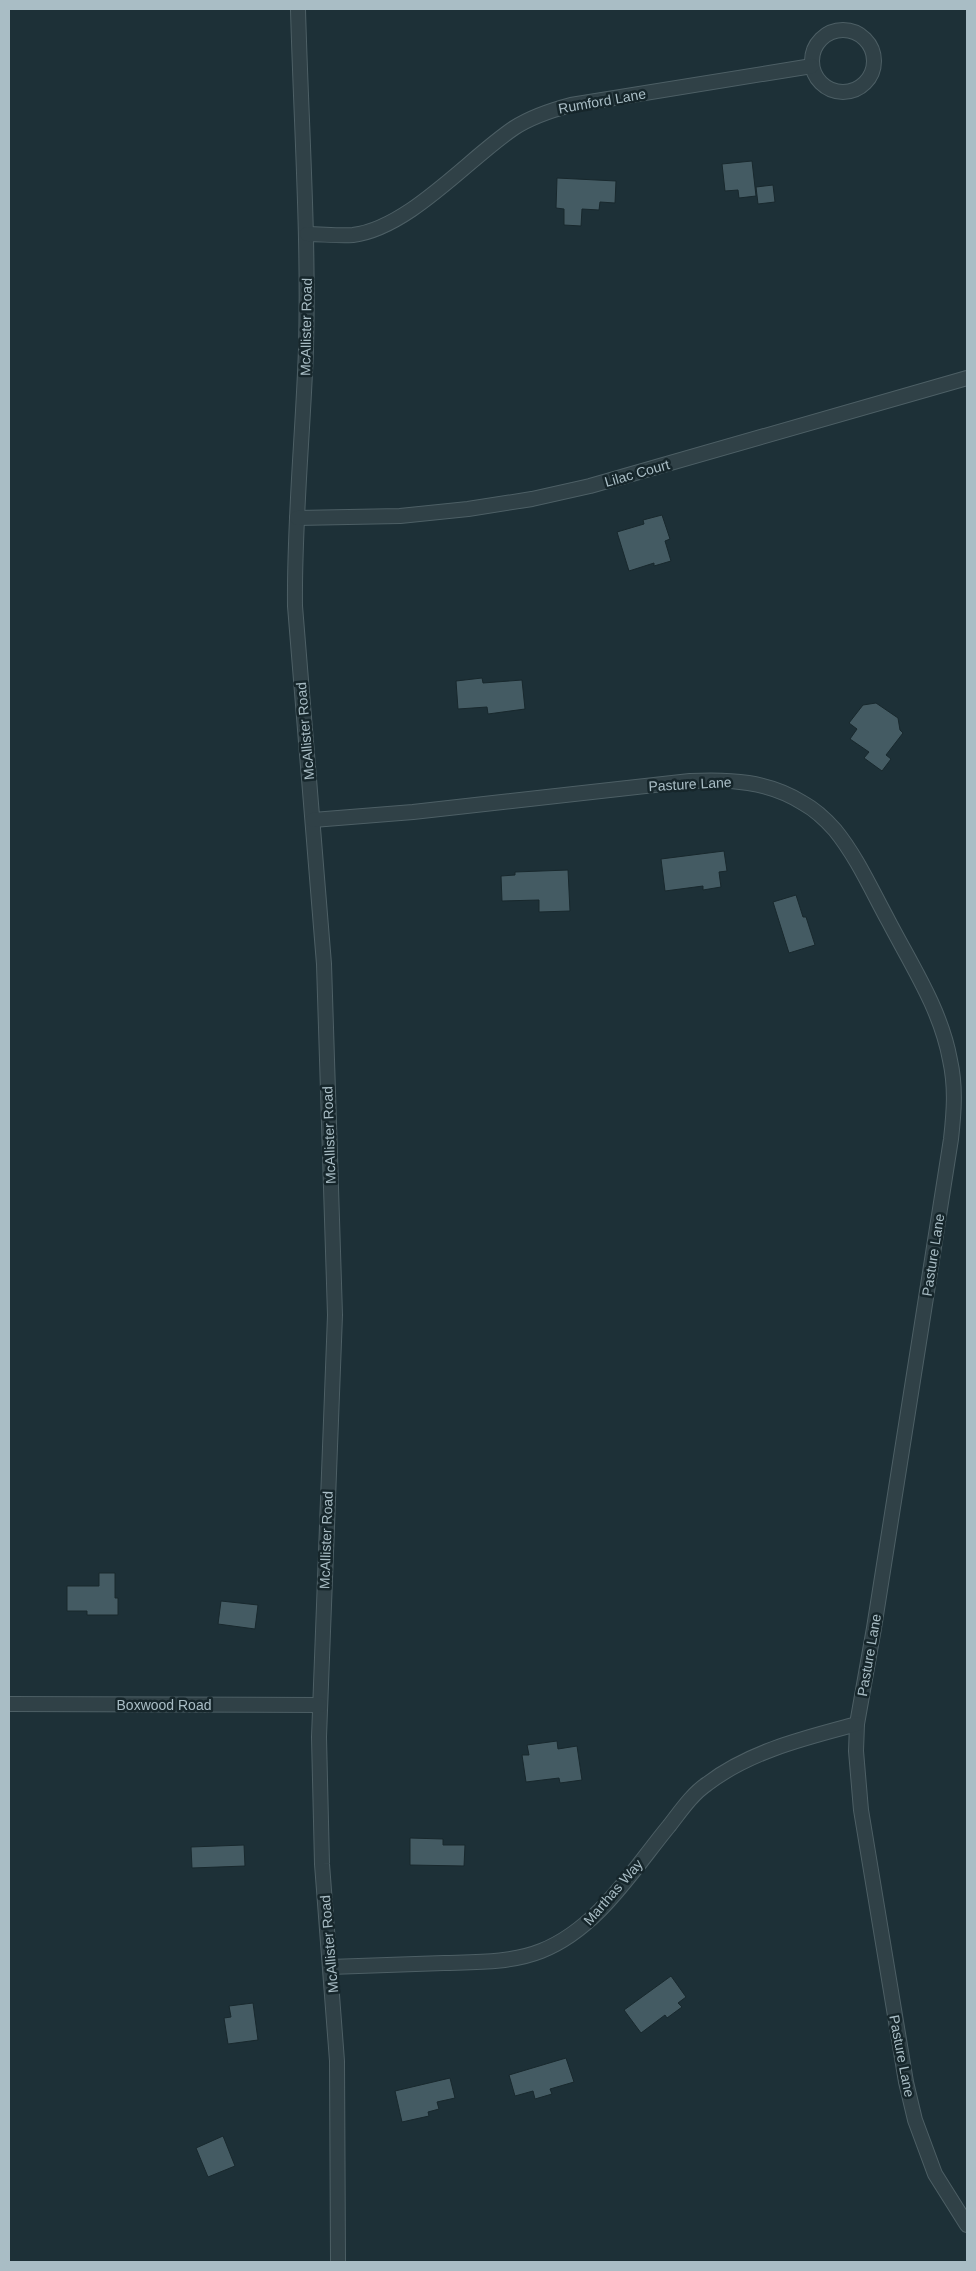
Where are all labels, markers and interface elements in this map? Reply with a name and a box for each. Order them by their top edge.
street label: Rumford Lane [557,85,647,117]
street label: McAllister Road [297,278,315,376]
street label: Lilac Court [603,456,671,490]
street label: McAllister Road [293,681,317,781]
street label: Pasture Lane [648,774,732,794]
street label: McAllister Road [319,1086,339,1184]
street label: Pasture Lane [919,1212,947,1297]
street label: McAllister Road [316,1491,336,1589]
street label: Pasture Lane [854,1612,884,1697]
street label: Boxwood Road [117,1697,211,1713]
street label: Marthas Way [580,1856,646,1928]
street label: McAllister Road [317,1894,341,1994]
street label: Pasture Lane [886,2014,918,2099]

